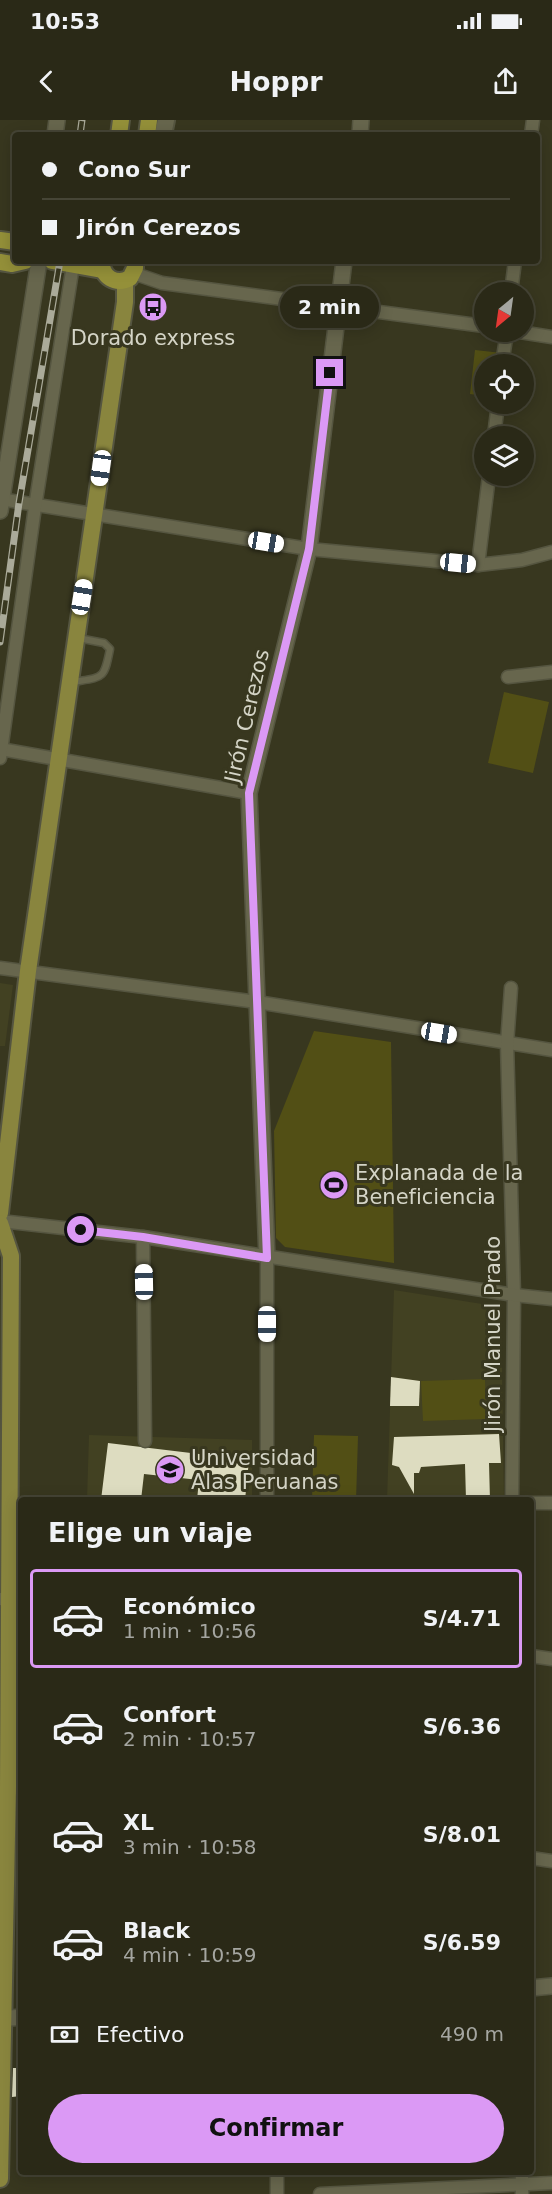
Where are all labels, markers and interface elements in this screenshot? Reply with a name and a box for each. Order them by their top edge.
text: 10:53 [30,9,100,34]
icon: back [30,65,63,98]
icon: share [489,65,522,98]
text: Hoppr [229,66,323,97]
text: Cono Sur [78,157,190,182]
text: Jirón Cerezos [78,215,241,240]
north arrow [474,282,534,342]
map controls [474,282,534,486]
callout: 2 min [280,286,380,328]
bus stop icon: Dorado express [137,291,169,323]
text: 2 min [298,295,361,319]
place label: Dorado express [71,326,235,350]
button: locate [474,354,534,414]
route end [316,359,343,386]
button: layers [474,426,534,486]
car [90,449,112,487]
car [247,530,285,554]
car [439,552,477,574]
car [70,578,94,616]
street label: Jirón Cerezos [220,647,274,787]
car [420,1021,458,1045]
place label: Explanada de la Beneficiencia [355,1161,523,1209]
sports icon: Explanada de la Beneficiencia [318,1169,350,1201]
route start [67,1216,94,1243]
street label: Jirón Manuel Prado [481,1236,505,1434]
car [135,1264,153,1300]
car [258,1306,276,1342]
place label: Universidad Alas Peruanas [191,1446,338,1494]
school or university icon: Universidad Alas Peruanas [154,1454,186,1486]
text: Elige un viaje [48,1517,252,1548]
icon: car [51,1592,105,1646]
text: Económico [123,1594,256,1619]
text: S/4.71 [423,1606,501,1631]
text: 1 min · 10:56 [123,1619,257,1643]
icon: car [51,1700,105,1754]
text: Confort [123,1702,216,1727]
text: S/6.36 [423,1714,501,1739]
text: 2 min · 10:57 [123,1727,257,1751]
icon: car [51,1808,105,1862]
text: XL [123,1810,154,1835]
text: S/8.01 [423,1822,501,1847]
text: 3 min · 10:58 [123,1835,257,1859]
icon: car [51,1916,105,1970]
text: Black [123,1918,190,1943]
text: S/6.59 [423,1930,501,1955]
text: 4 min · 10:59 [123,1943,257,1967]
icon: cash [48,2018,81,2051]
text: Efectivo [96,2022,185,2047]
text: 490 m [440,2022,504,2046]
button: Confirmar [48,2094,504,2163]

